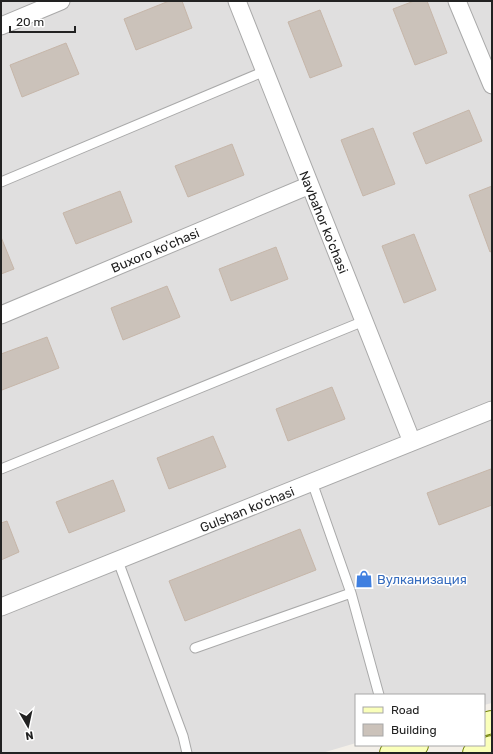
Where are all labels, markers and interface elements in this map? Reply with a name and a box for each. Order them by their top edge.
scale bar [10,8,75,34]
text: 20 m [16,15,44,29]
street label: Navbahor ko'chasi [296,169,351,276]
street label: Buxoro ko'chasi [109,225,201,276]
street label: Gulshan ko'chasi [198,484,297,535]
shop icon: Вулканизация [354,569,374,589]
place label: Вулканизация [377,572,467,587]
legend [355,694,485,746]
text: Road [391,703,419,717]
north arrow [8,706,48,746]
text: Building [391,723,437,737]
text: N [24,728,34,742]

